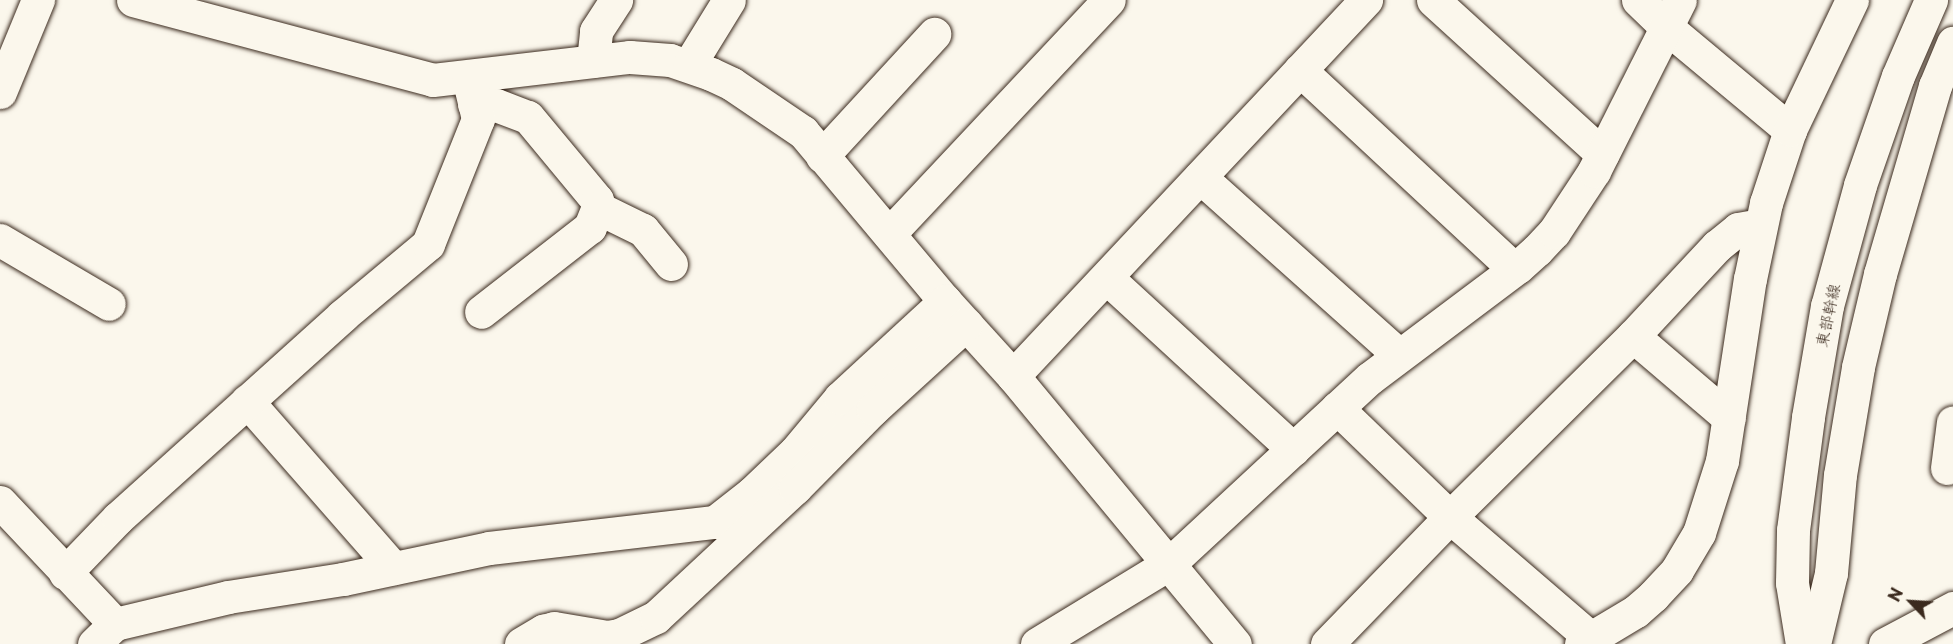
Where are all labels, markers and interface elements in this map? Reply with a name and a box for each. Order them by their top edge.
street label: 東部幹線 [1811,282,1843,348]
north arrow [1881,572,1941,632]
text: N [1881,584,1908,605]

